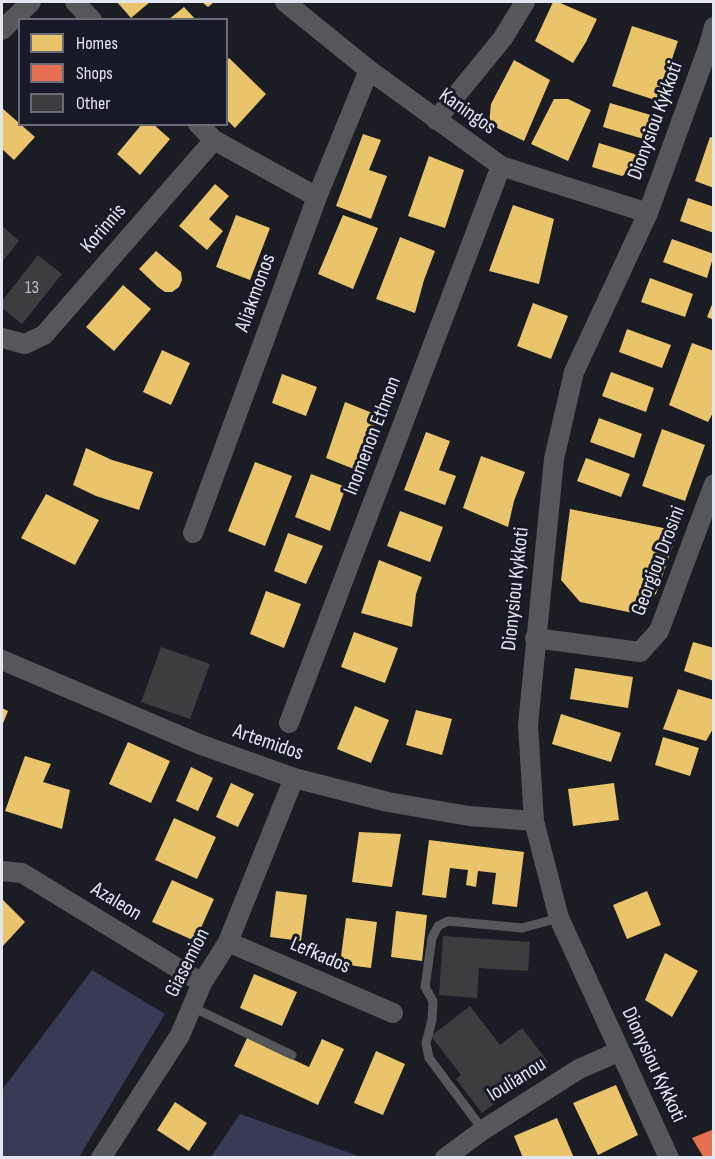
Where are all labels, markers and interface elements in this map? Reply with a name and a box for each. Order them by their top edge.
legend [18,18,228,126]
text: Homes [76,33,118,54]
street label: Dionysiou Kykkoti [623,58,689,184]
text: Shops [76,63,113,84]
street label: Kaningos [434,83,500,141]
text: Other [76,93,110,114]
street label: Korinnis [76,199,132,259]
street label: Aliakmonos [230,251,282,335]
house number: 13 [25,277,39,299]
street label: Inomenon Ethnon [339,373,407,499]
street label: Georgiou Drosini [627,503,691,619]
street label: Dionysiou Kykkoti [497,526,535,652]
street label: Artemidos [230,719,306,767]
street label: Azaleon [86,877,146,927]
street label: Giasemion [160,924,216,1002]
street label: Lefkados [286,932,354,980]
street label: Dionysiou Kykkoti [615,1003,691,1127]
street label: Ioulianou [483,1052,551,1108]

